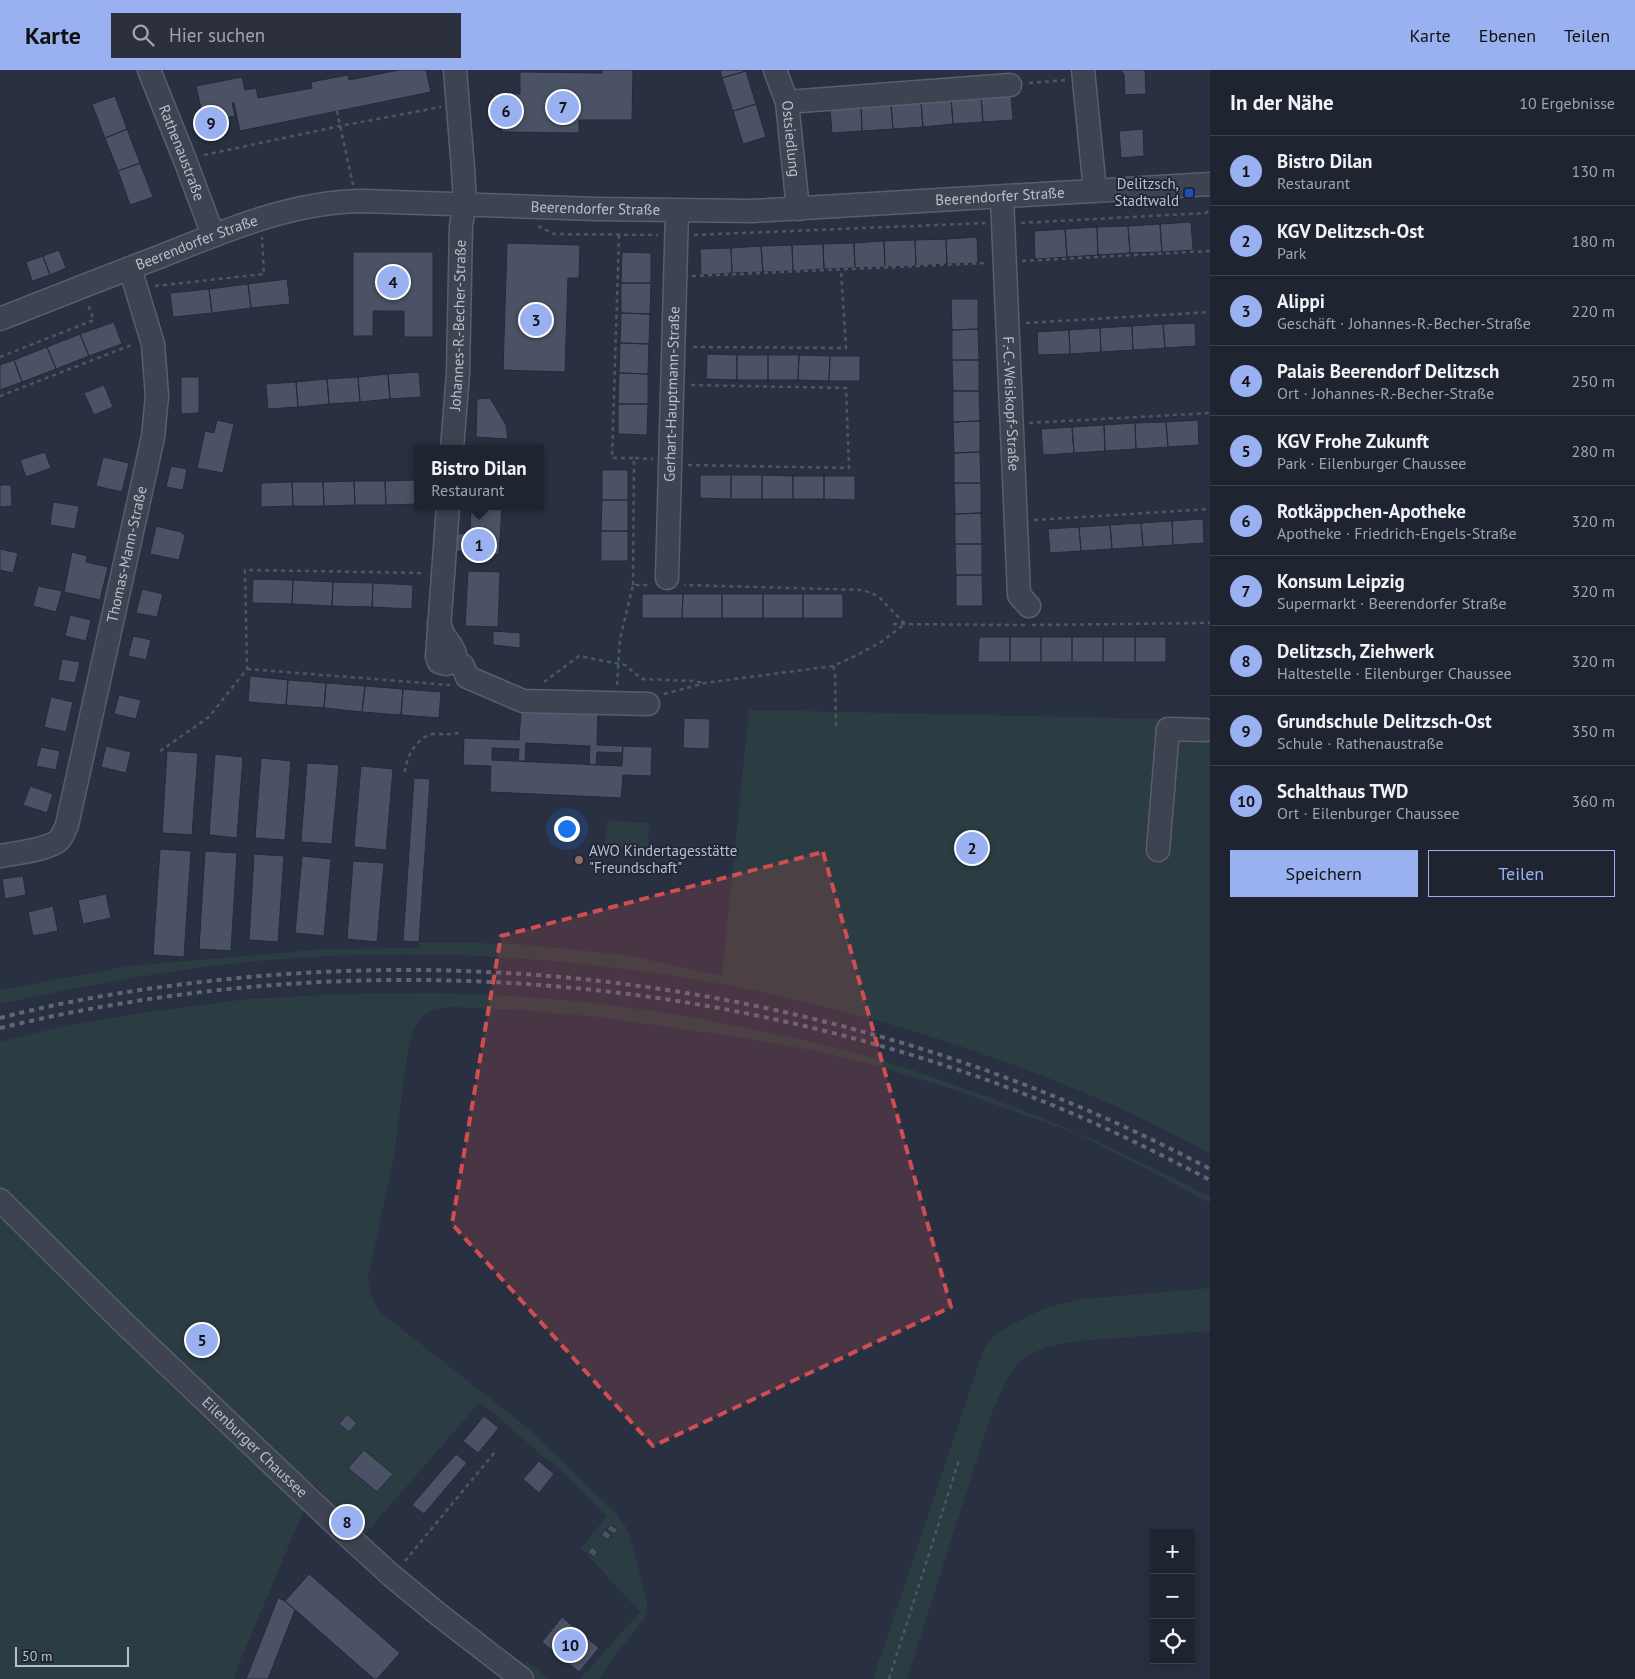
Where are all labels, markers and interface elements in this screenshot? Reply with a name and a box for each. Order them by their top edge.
search box [111,13,461,58]
text: Karte [25,20,81,51]
icon: search [129,21,157,49]
text: Hier suchen [169,23,265,47]
text: Karte [1410,24,1451,47]
text: Ebenen [1479,24,1536,47]
text: Teilen [1564,24,1610,47]
pin: 7 [547,88,579,126]
text: In der Nähe [1230,89,1334,116]
pin: 6 [490,92,522,130]
text: 10 Ergebnisse [1519,93,1615,113]
street label: Ostsiedlung [778,100,805,178]
street label: Rathenaustraße [155,102,209,203]
pin: 9 [195,104,227,142]
text: Bistro Dilan [1277,149,1372,173]
text: 1 [1241,161,1251,181]
text: 130 m [1572,161,1615,181]
text: Restaurant [1277,173,1350,193]
place label: Delitzsch, Stadtwald [1114,174,1179,210]
street label: Beerendorfer Straße [935,183,1065,209]
marker: Delitzsch, Stadtwald [1183,187,1195,199]
street label: Beerendorfer Straße [530,197,660,219]
street label: Beerendorfer Straße [133,210,260,274]
text: KGV Delitzsch-Ost [1277,219,1424,243]
text: 2 [1241,231,1251,251]
text: 180 m [1572,231,1615,251]
street label: Johannes-R.-Becher-Straße [445,240,470,412]
text: Park [1277,243,1306,263]
pin: 4 [377,263,409,301]
text: Alippi [1277,289,1325,313]
pin: 3 [520,301,552,339]
text: 3 [1241,301,1251,321]
text: 220 m [1572,301,1615,321]
street label: Gerhart-Hauptmann-Straße [660,306,683,482]
text: Geschäft · Johannes-R.-Becher-Straße [1277,313,1531,333]
street label: F.-C.-Weiskopf-Straße [999,336,1024,472]
text: Palais Beerendorf Delitzsch [1277,359,1499,383]
text: 4 [1241,371,1251,391]
text: 250 m [1572,371,1615,391]
text: Ort · Johannes-R.-Becher-Straße [1277,383,1494,403]
text: KGV Frohe Zukunft [1277,429,1429,453]
text: 5 [1241,441,1251,461]
text: 280 m [1572,441,1615,461]
popup [414,445,544,510]
text: Park · Eilenburger Chaussee [1277,453,1466,473]
text: Bistro Dilan [431,456,527,480]
text: Restaurant [431,480,504,500]
street label: Thomas-Mann-Straße [102,484,151,624]
text: Rotkäppchen-Apotheke [1277,499,1466,523]
text: 6 [1241,511,1251,531]
text: 320 m [1572,511,1615,531]
text: Apotheke · Friedrich-Engels-Straße [1277,523,1517,543]
pin: 1 [463,526,495,564]
text: Konsum Leipzig [1277,569,1405,593]
text: 7 [1241,581,1251,601]
text: 320 m [1572,581,1615,601]
text: Supermarkt · Beerendorfer Straße [1277,593,1507,613]
text: Delitzsch, Ziehwerk [1277,639,1434,663]
text: 8 [1241,651,1251,671]
text: 320 m [1572,651,1615,671]
text: Haltestelle · Eilenburger Chaussee [1277,663,1512,683]
text: Grundschule Delitzsch-Ost [1277,709,1492,733]
text: 9 [1241,721,1251,741]
text: 350 m [1572,721,1615,741]
text: Schule · Rathenaustraße [1277,733,1444,753]
text: Schalthaus TWD [1277,779,1408,803]
text: 10 [1237,791,1255,811]
text: 360 m [1572,791,1615,811]
text: Ort · Eilenburger Chaussee [1277,803,1460,823]
your location [554,816,580,842]
pin: 2 [956,829,988,867]
place label: AWO Kindertagesstätte "Freundschaft" [589,841,737,877]
button: Speichern [1230,850,1418,897]
button: Teilen [1428,850,1615,897]
marker: AWO Kindertagesstätte "Freundschaft" [573,854,585,866]
pin: 5 [186,1321,218,1359]
street label: Eilenburger Chaussee [198,1392,312,1502]
pin: 8 [331,1503,363,1541]
map controls [1150,1529,1195,1664]
button: + [1150,1529,1195,1574]
button: − [1150,1574,1195,1619]
button: locate [1150,1619,1195,1664]
pin: 10 [554,1626,586,1664]
scale bar [15,1644,129,1667]
text: 50 m [22,1647,52,1665]

